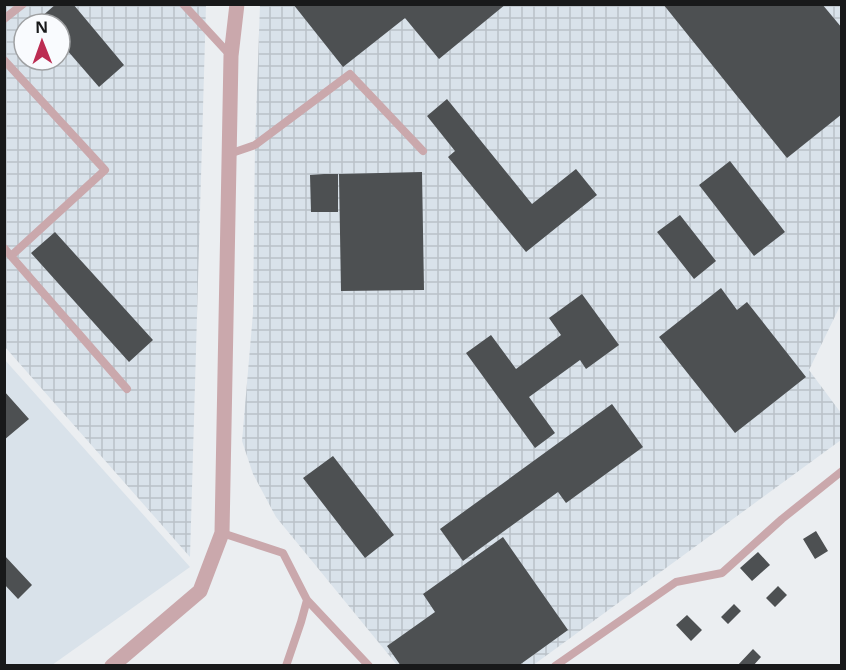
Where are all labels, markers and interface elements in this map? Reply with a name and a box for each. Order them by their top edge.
north arrow [12,12,72,72]
text: N [35,16,48,38]

